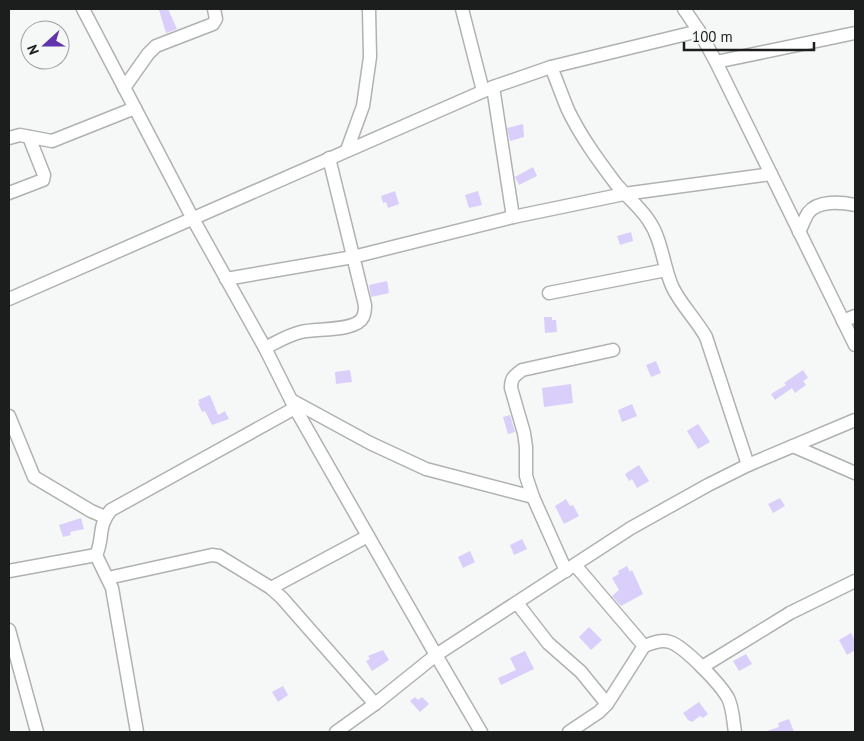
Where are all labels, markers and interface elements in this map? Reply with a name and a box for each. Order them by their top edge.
north arrow [20,20,70,70]
scale bar [684,20,814,52]
text: 100 m [692,27,733,46]
text: N [23,42,43,57]

